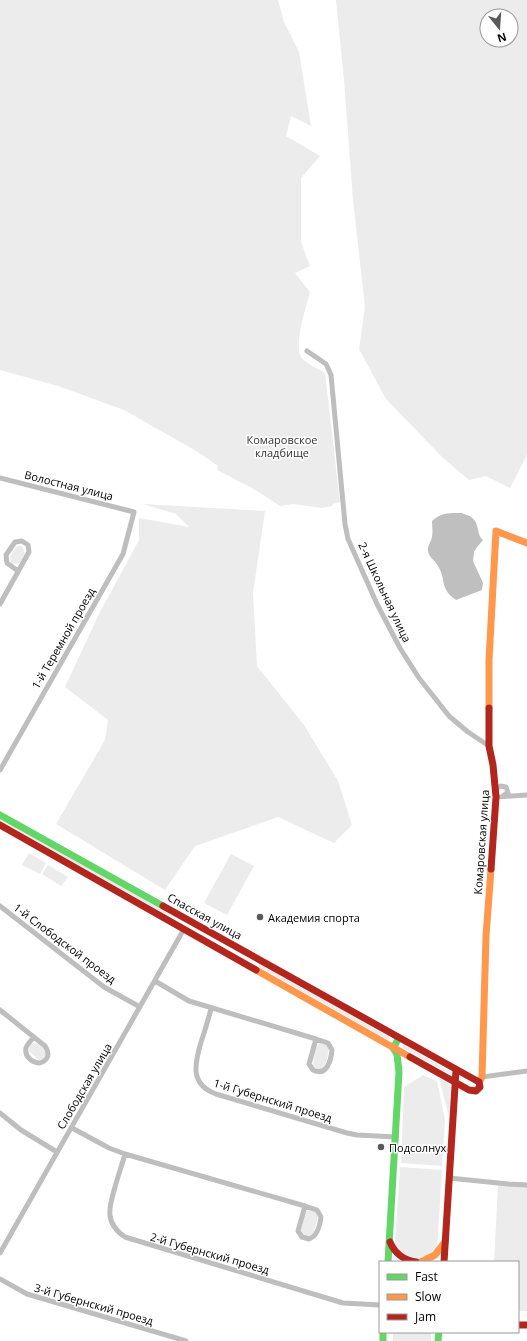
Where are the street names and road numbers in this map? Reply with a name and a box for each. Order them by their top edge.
street label: Волостная улица [23,467,115,503]
street label: 2-я Школьная улица [355,539,415,645]
street label: 1-й Теремной проезд [28,584,98,691]
street label: Комаровская улица [470,789,492,895]
street label: Спасская улица [165,889,245,943]
street label: 1-й Слободской проезд [11,900,120,987]
street label: Слободская улица [53,1040,115,1132]
street label: 1-й Губернский проезд [212,1075,335,1125]
street label: 2-й Губернский проезд [149,1229,272,1277]
street label: 3-й Губернский проезд [33,1280,156,1328]

